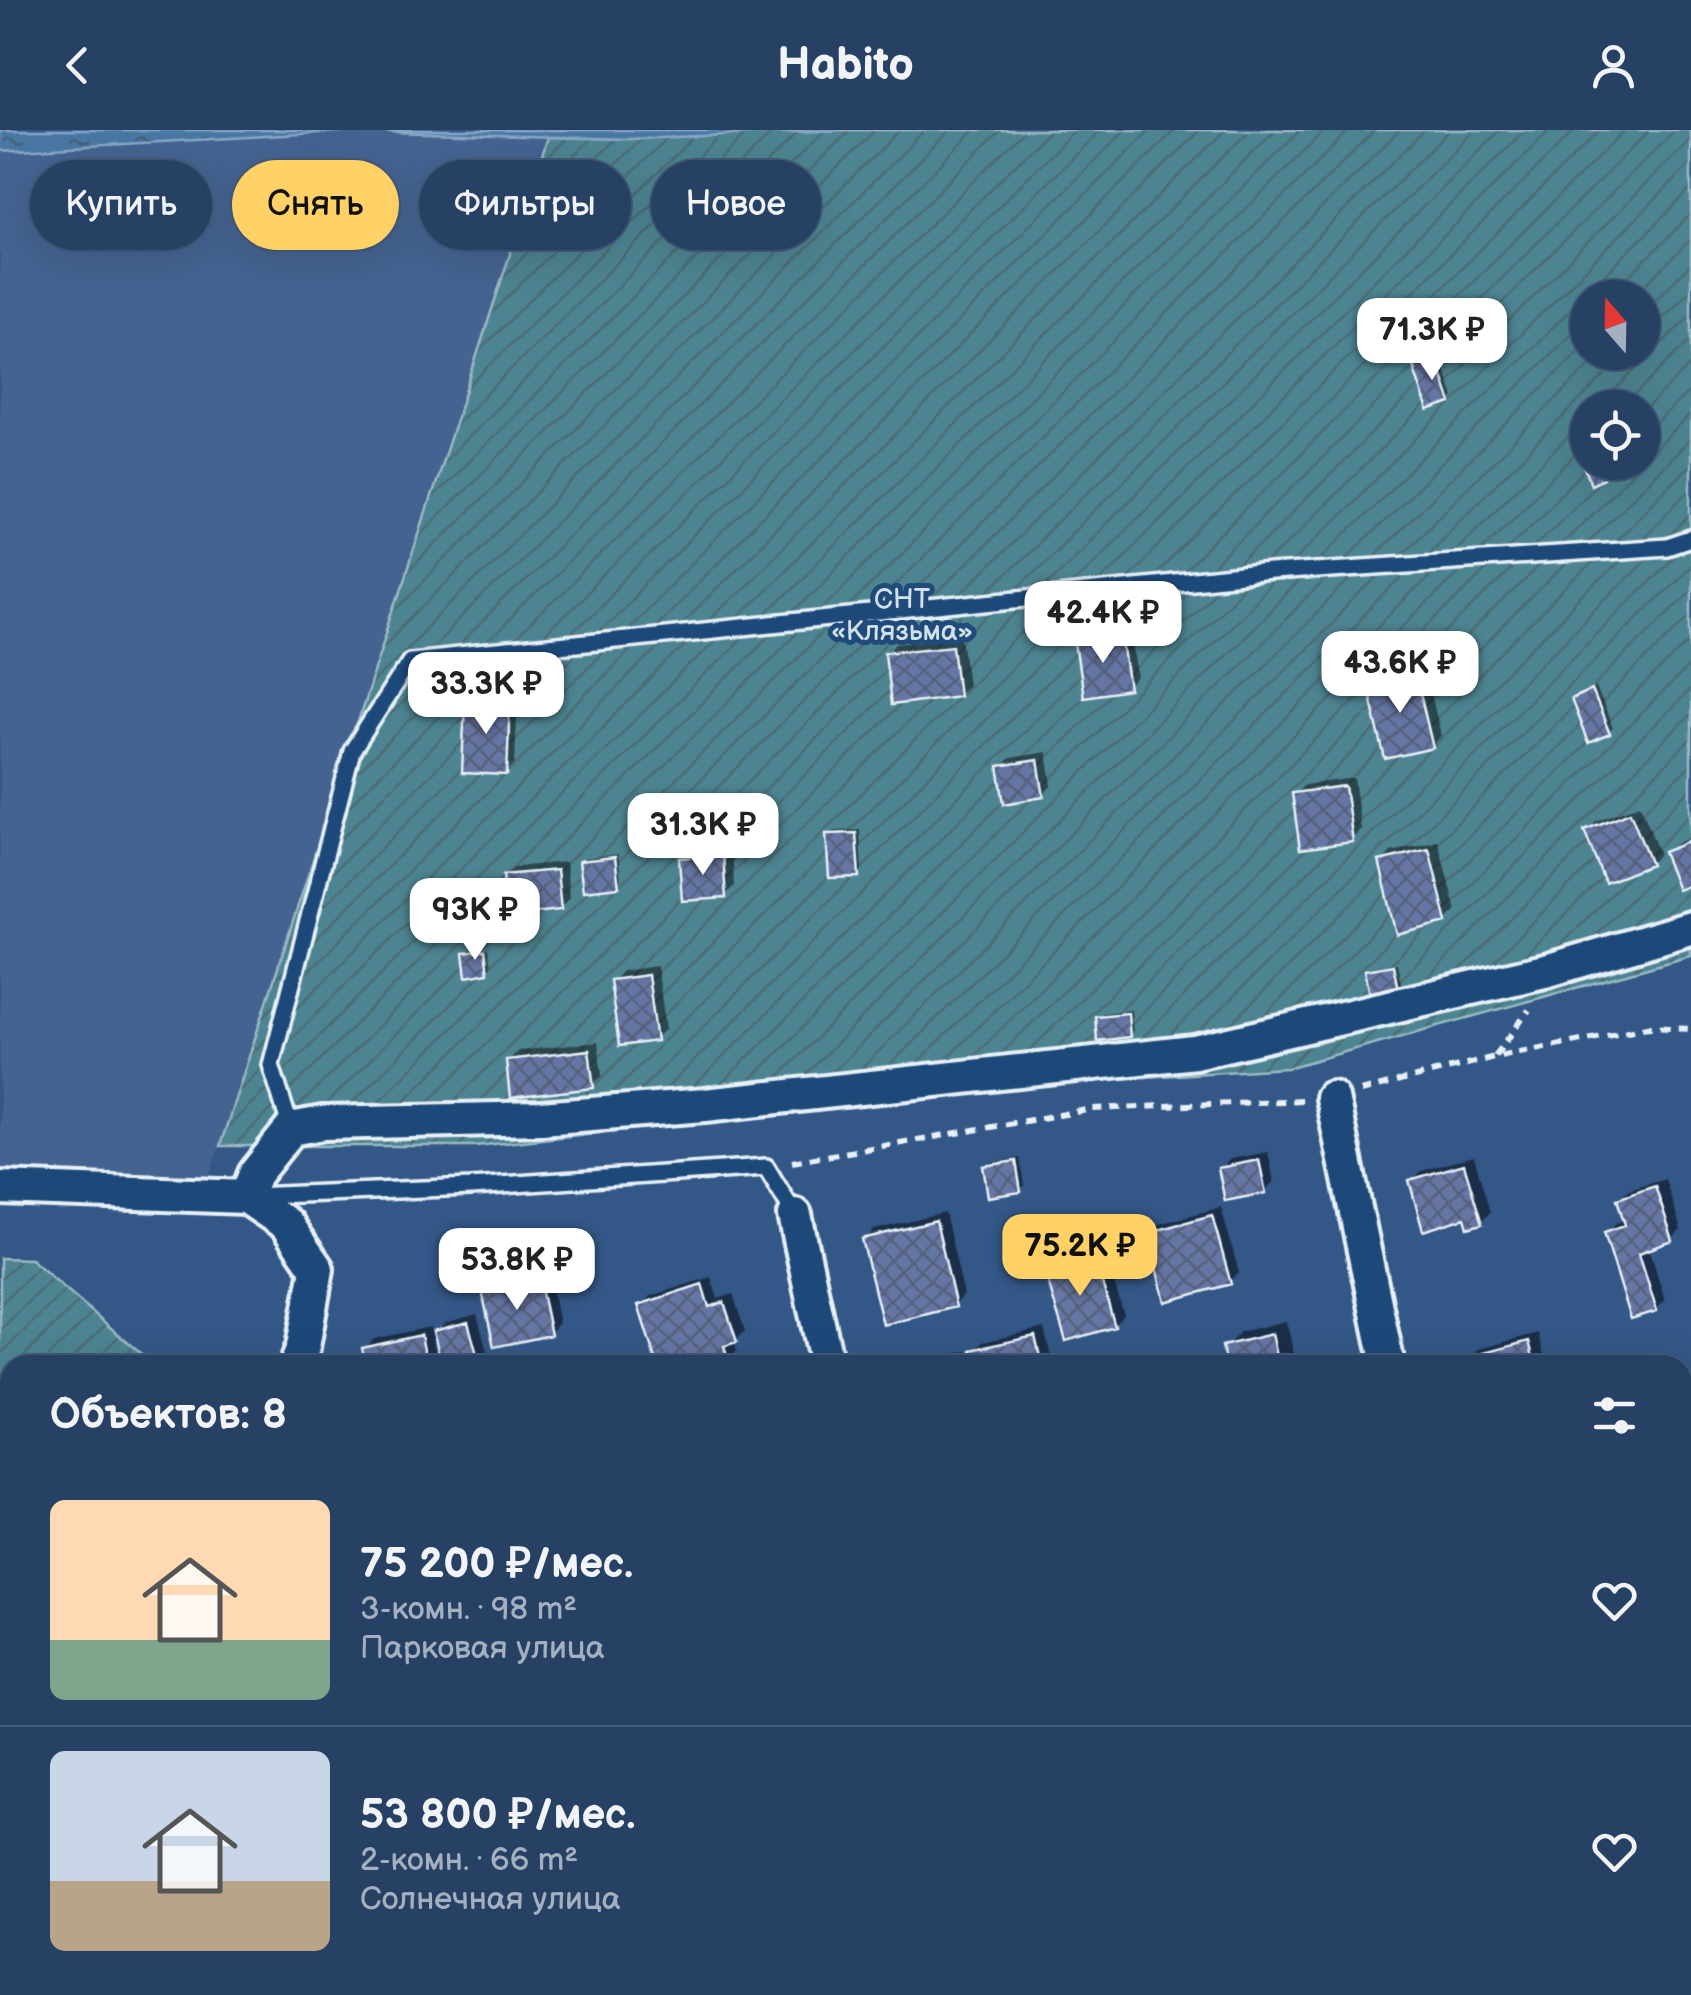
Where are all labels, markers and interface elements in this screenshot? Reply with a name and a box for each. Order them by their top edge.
icon: back [50,38,105,93]
text: Habito [777,38,914,93]
icon: person [1586,38,1641,93]
chip: Купить [30,160,212,250]
chip: Снять [232,160,399,250]
chip: Фильтры [419,160,631,250]
chip: Новое [651,160,821,250]
north arrow [1570,280,1660,370]
map controls [1570,280,1660,480]
pin: 71.3K ₽ [1340,298,1524,383]
text: 71.3K ₽ [1379,311,1485,350]
button: locate [1570,390,1660,480]
pin: 42.4K ₽ [1011,581,1195,666]
park label: СНТ «Клязьма» [831,583,973,648]
text: 42.4K ₽ [1047,594,1159,633]
pin: 43.6K ₽ [1308,631,1492,716]
text: 43.6K ₽ [1344,644,1457,683]
pin: 33.3K ₽ [394,652,578,737]
text: 33.3K ₽ [430,665,542,704]
pin: 31.3K ₽ [611,793,795,878]
text: 31.3K ₽ [650,806,756,845]
pin: 93K ₽ [405,878,545,963]
text: 93K ₽ [432,891,518,930]
pin: 75.2K ₽ [988,1214,1172,1299]
text: 75.2K ₽ [1024,1227,1136,1266]
pin: 53.8K ₽ [425,1228,609,1313]
text: 53.8K ₽ [461,1241,573,1280]
icon: filters [1587,1388,1642,1443]
text: Объектов: 8 [50,1390,287,1441]
text: 75 200 ₽/мес. [360,1539,633,1590]
icon: home [130,1540,250,1660]
icon: heart [1587,1573,1642,1628]
text: 3-комн. · 98 m² [360,1590,577,1629]
text: Парковая улица [360,1629,605,1668]
text: 53 800 ₽/мес. [360,1790,635,1841]
icon: home [130,1791,250,1911]
icon: heart [1587,1824,1642,1879]
text: 2-комн. · 66 m² [360,1841,578,1880]
text: Солнечная улица [360,1880,621,1919]

